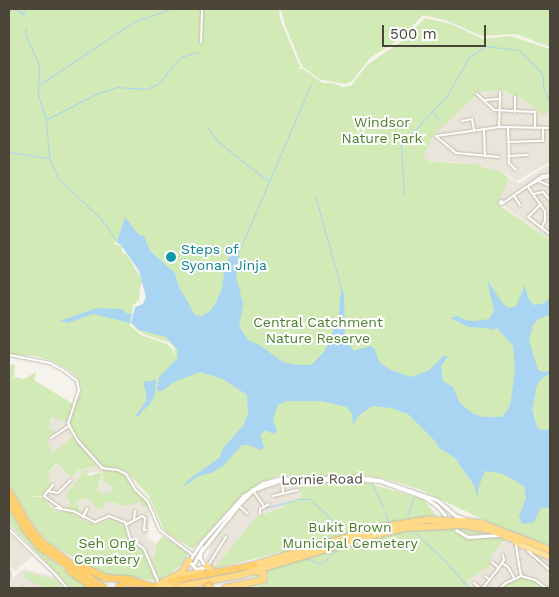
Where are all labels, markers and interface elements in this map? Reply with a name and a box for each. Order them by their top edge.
scale bar [384,15,488,47]
text: 500 m [390,25,437,43]
park label: Windsor Nature Park [342,114,422,146]
place label: Steps of Syonan Jinja [181,241,267,274]
marker: Steps of Syonan Jinja [165,251,177,263]
park label: Central Catchment Nature Reserve [253,314,383,347]
street label: Lornie Road [281,470,363,488]
park label: Bukit Brown Municipal Cemetery [282,519,418,552]
park label: Seh Ong Cemetery [74,535,140,568]

